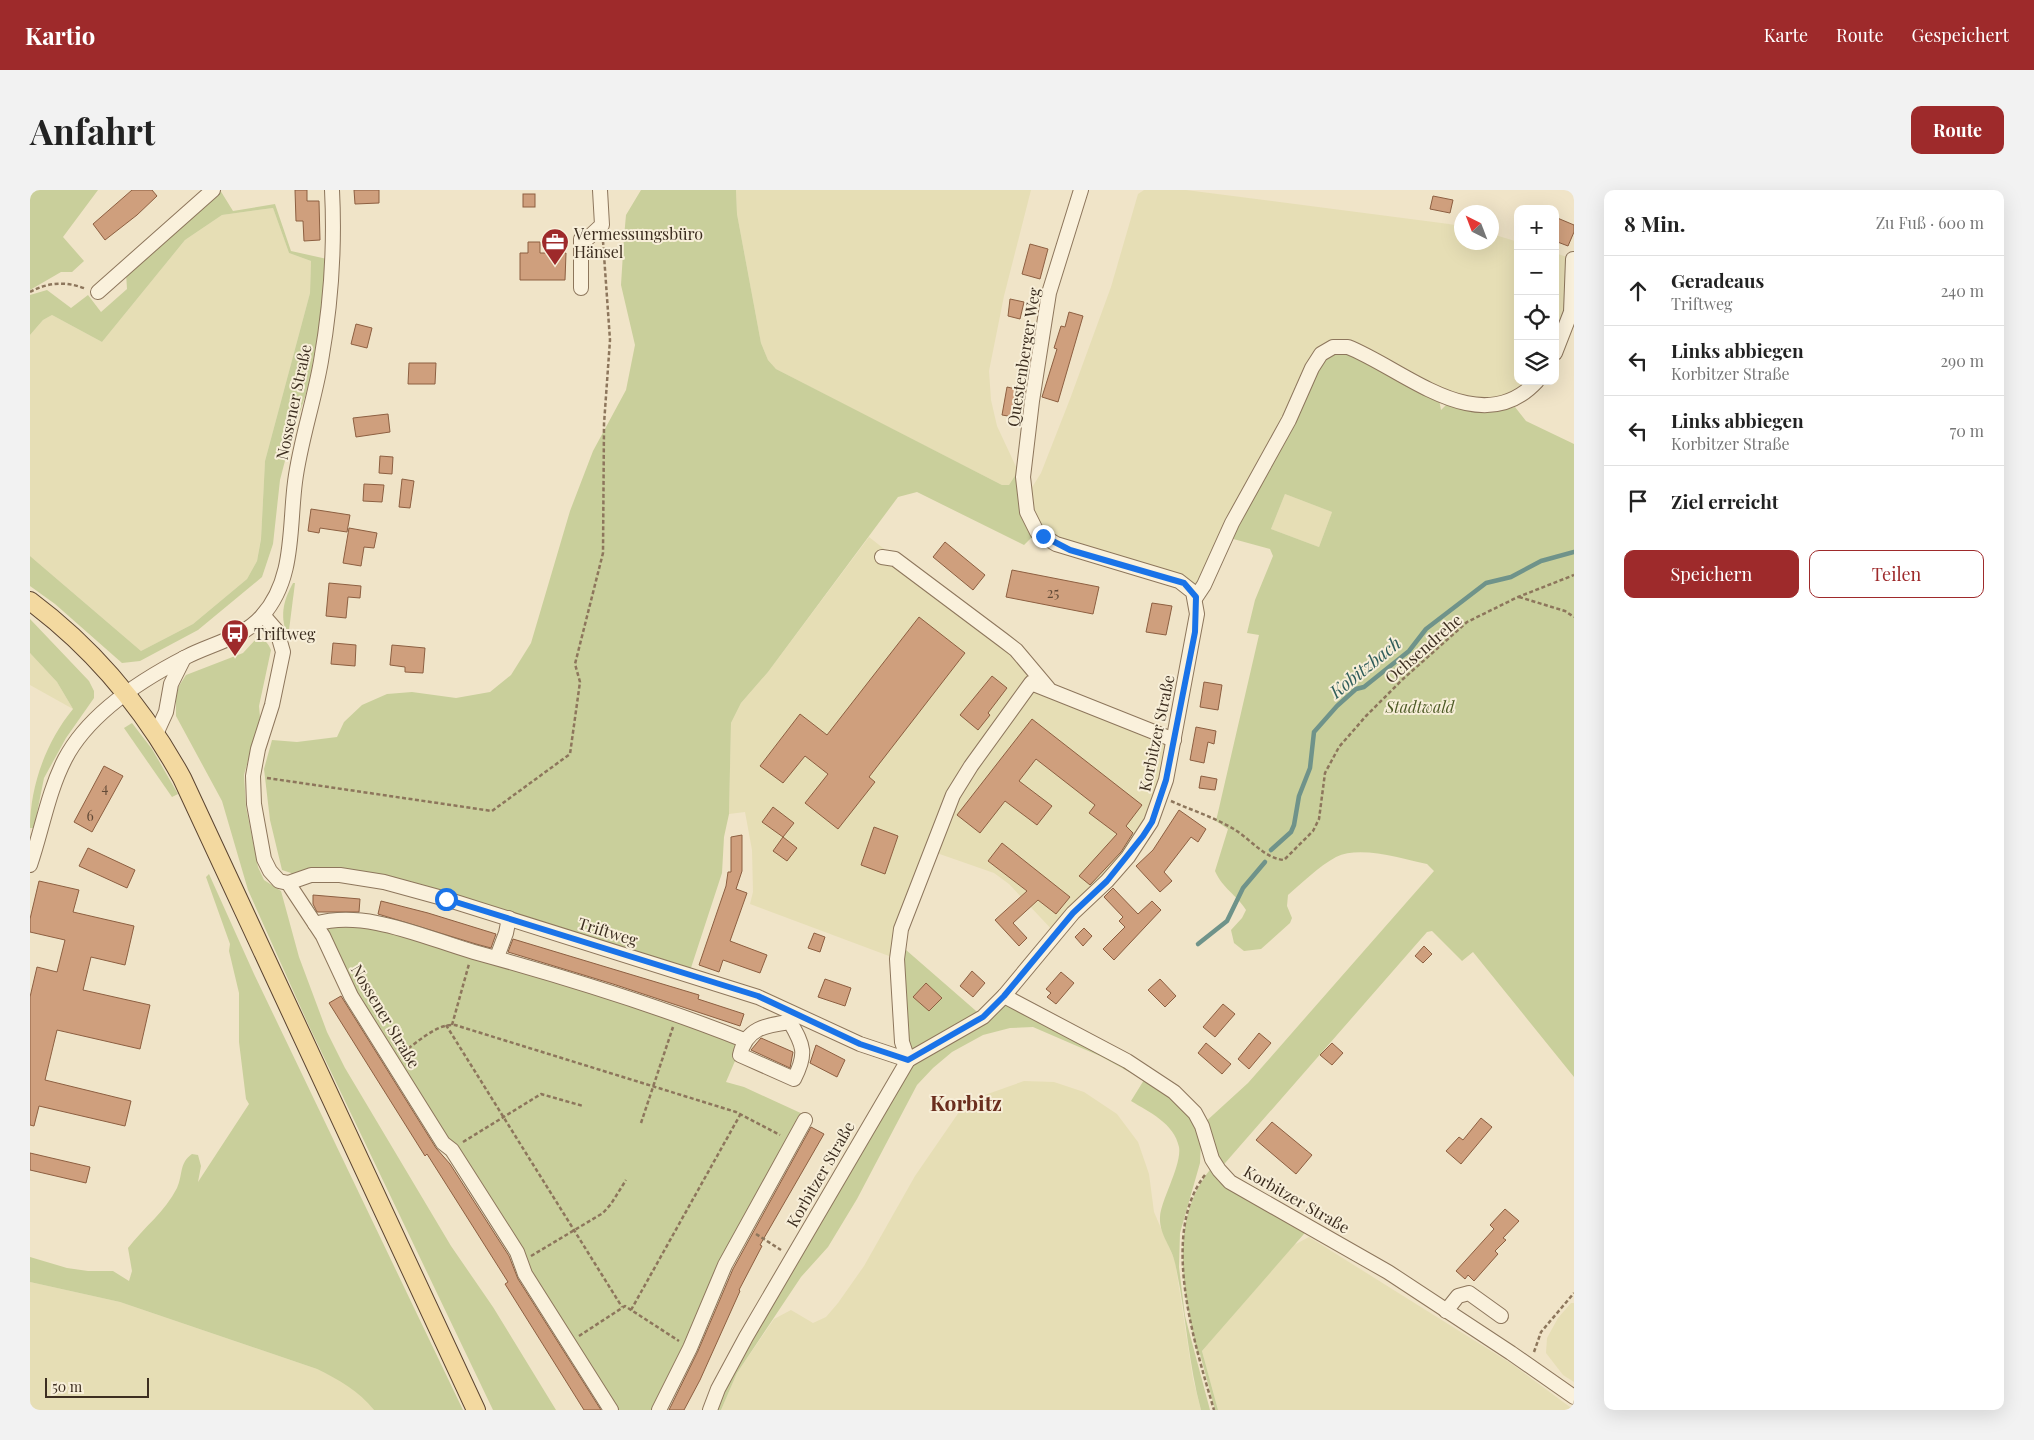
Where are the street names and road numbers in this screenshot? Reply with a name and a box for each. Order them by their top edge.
street label: Questenberger Weg [1002,285,1044,428]
street label: Nossener Straße [271,342,315,462]
street label: Ochsendrehe [1380,609,1466,687]
street label: Korbitzer Straße [1133,673,1179,793]
street label: Triftweg [576,912,641,950]
street label: Nossener Straße [347,960,425,1072]
street label: Korbitzer Straße [781,1117,859,1231]
street label: Korbitzer Straße [1240,1160,1354,1238]

